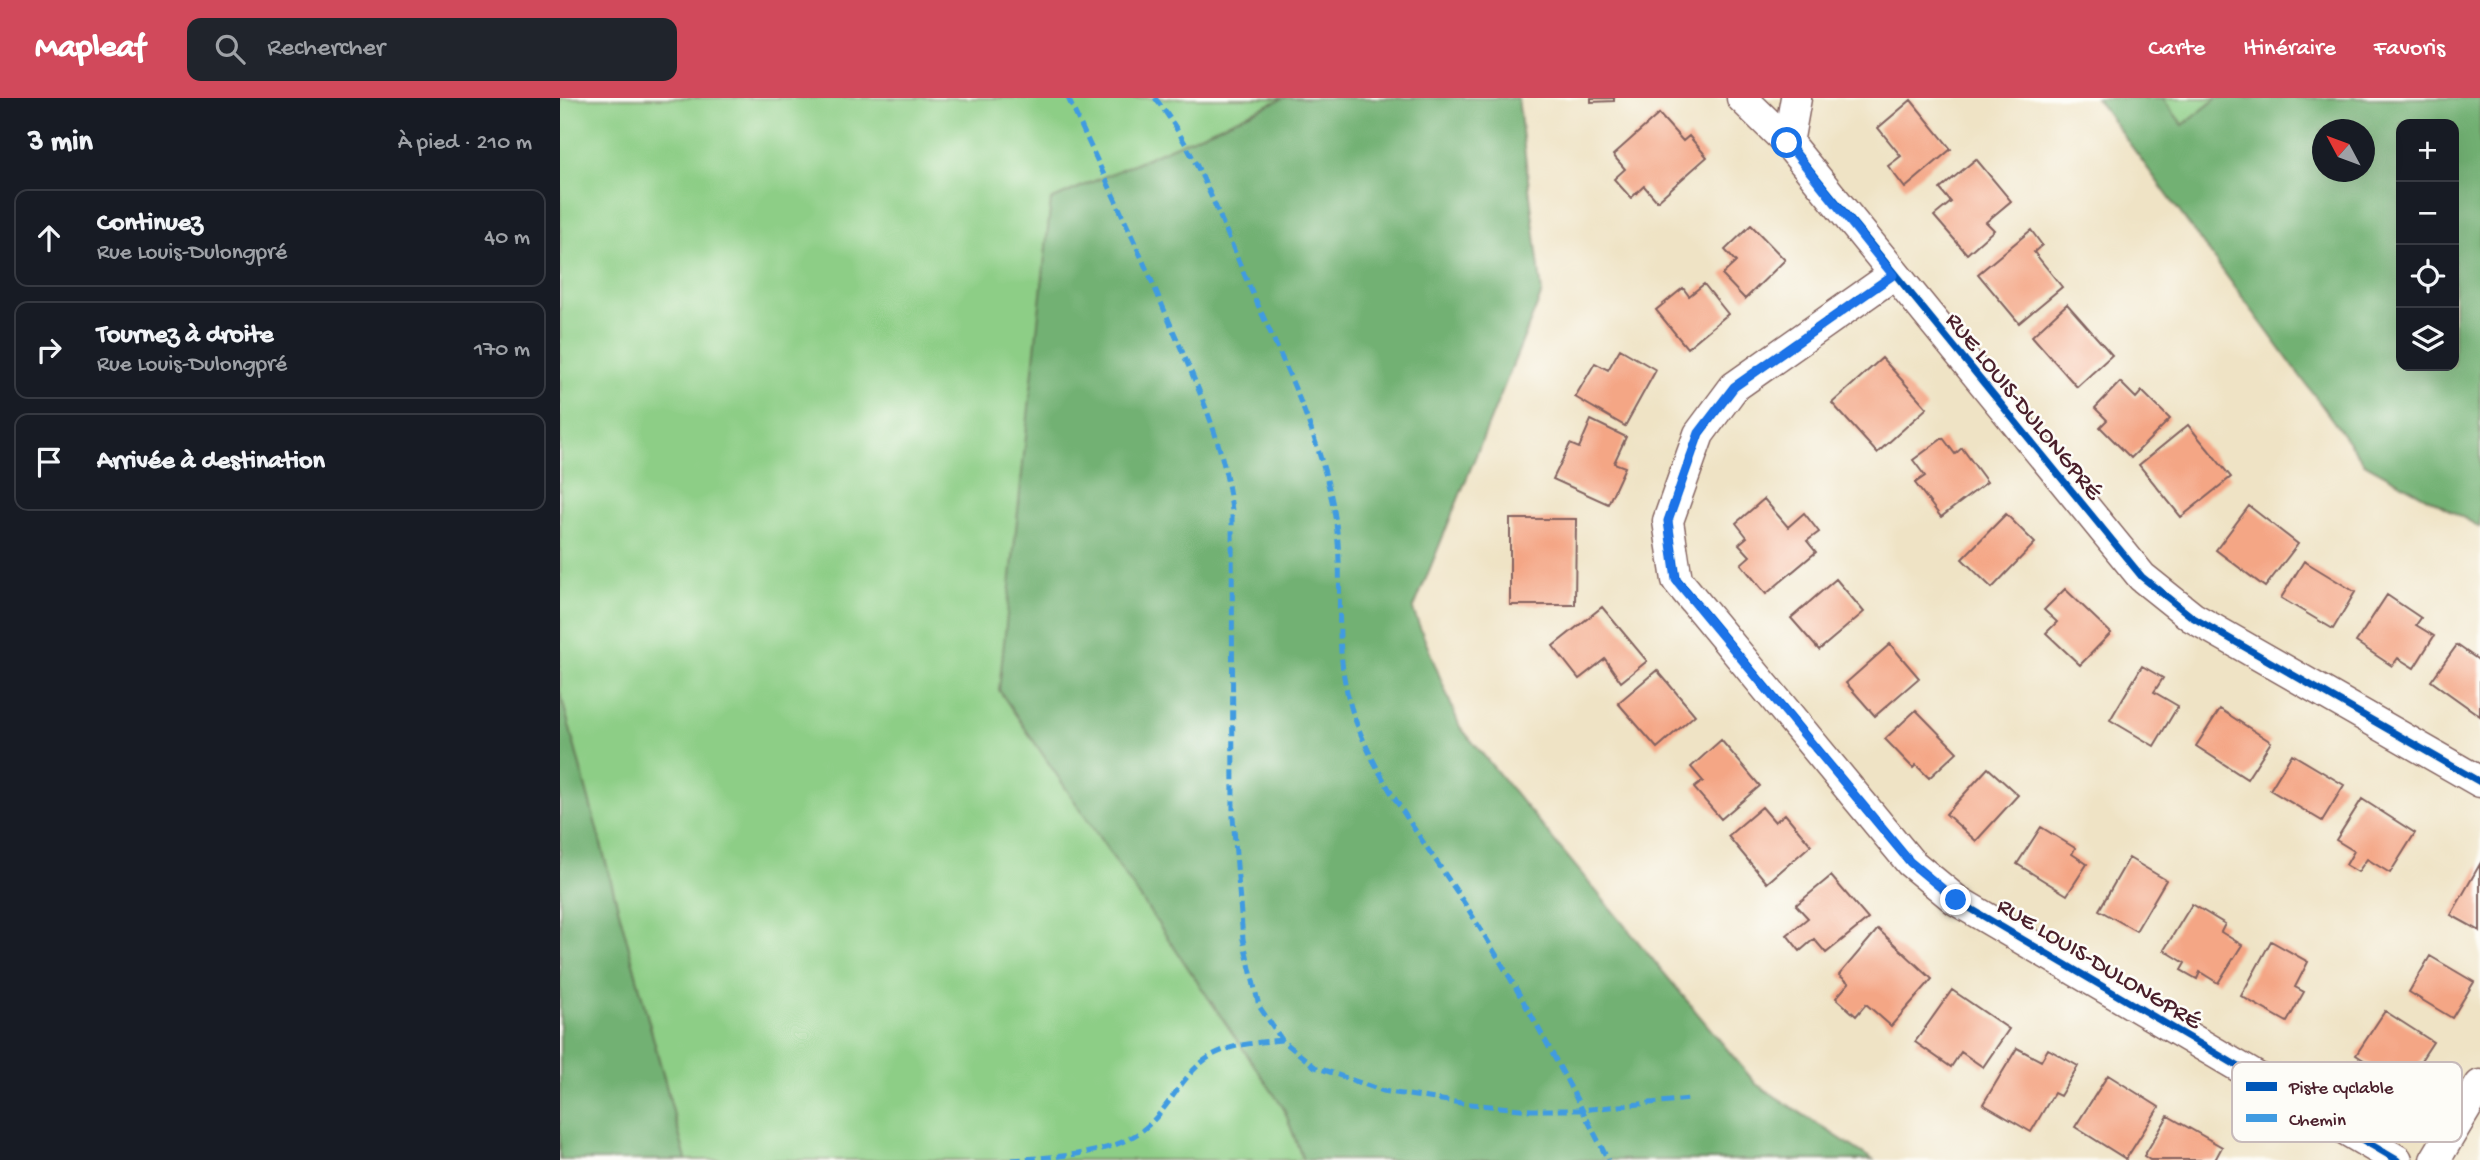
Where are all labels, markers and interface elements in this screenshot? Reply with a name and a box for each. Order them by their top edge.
search box [187,18,677,81]
text: Mapleaf [35,30,145,68]
icon: search [211,30,249,68]
text: Rechercher [267,34,385,65]
text: Carte [2148,35,2205,64]
text: Itinéraire [2243,35,2336,64]
text: Favoris [2374,35,2445,64]
north arrow [2312,119,2375,182]
map controls [2396,119,2459,371]
button: + [2396,119,2459,182]
text: 3 min [28,126,93,161]
route start [1771,127,1802,158]
text: À pied · 210 m [398,130,532,157]
button: − [2396,182,2459,245]
text: Continuez [97,209,203,240]
icon: ahead [30,219,68,257]
text: 40 m [484,225,530,252]
text: Rue Louis-Dulongpré [97,240,287,267]
button: locate [2396,245,2459,308]
street label: RUE LOUIS-DULONGPRÉ [1938,308,2107,508]
button: layers [2396,308,2459,371]
text: Tournez à droite [97,321,274,352]
icon: right [30,331,68,369]
text: 170 m [474,337,530,364]
text: Rue Louis-Dulongpré [97,352,287,379]
icon: arrive [30,443,68,481]
text: Arrivée à destination [97,447,325,478]
route end [1940,884,1971,915]
street label: RUE LOUIS-DULONGPRÉ [1991,893,2206,1038]
legend [2232,1062,2462,1142]
text: Piste cyclable [2288,1078,2394,1101]
text: Chemin [2289,1110,2346,1133]

